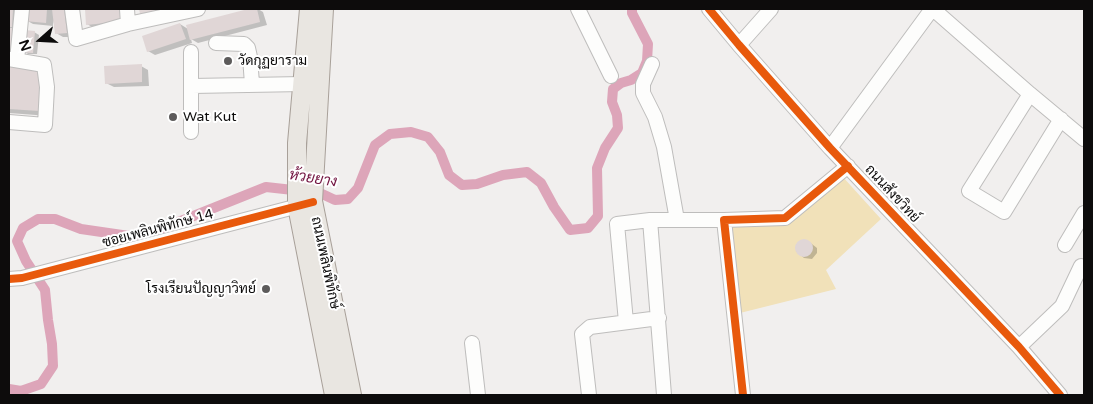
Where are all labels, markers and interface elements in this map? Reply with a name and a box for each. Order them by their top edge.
north arrow [15,15,65,65]
text: N [15,37,35,53]
place label: วัดกุฏยาราม [238,53,307,69]
marker: วัดกุฏยาราม [222,55,234,67]
place label: Wat Kut [183,109,237,125]
marker: Wat Kut [167,111,179,123]
street label: ถนนสังขวิทย์ [861,162,923,226]
water label: ห้วยยาง [288,166,338,192]
street label: ซอยเพลินพิทักษ์ 14 [101,206,215,252]
street label: ถนนเพลินพิทักษ์ [307,215,343,311]
place label: โรงเรียนปัญญาวิทย์ [146,281,256,297]
marker: โรงเรียนปัญญาวิทย์ [260,283,272,295]

